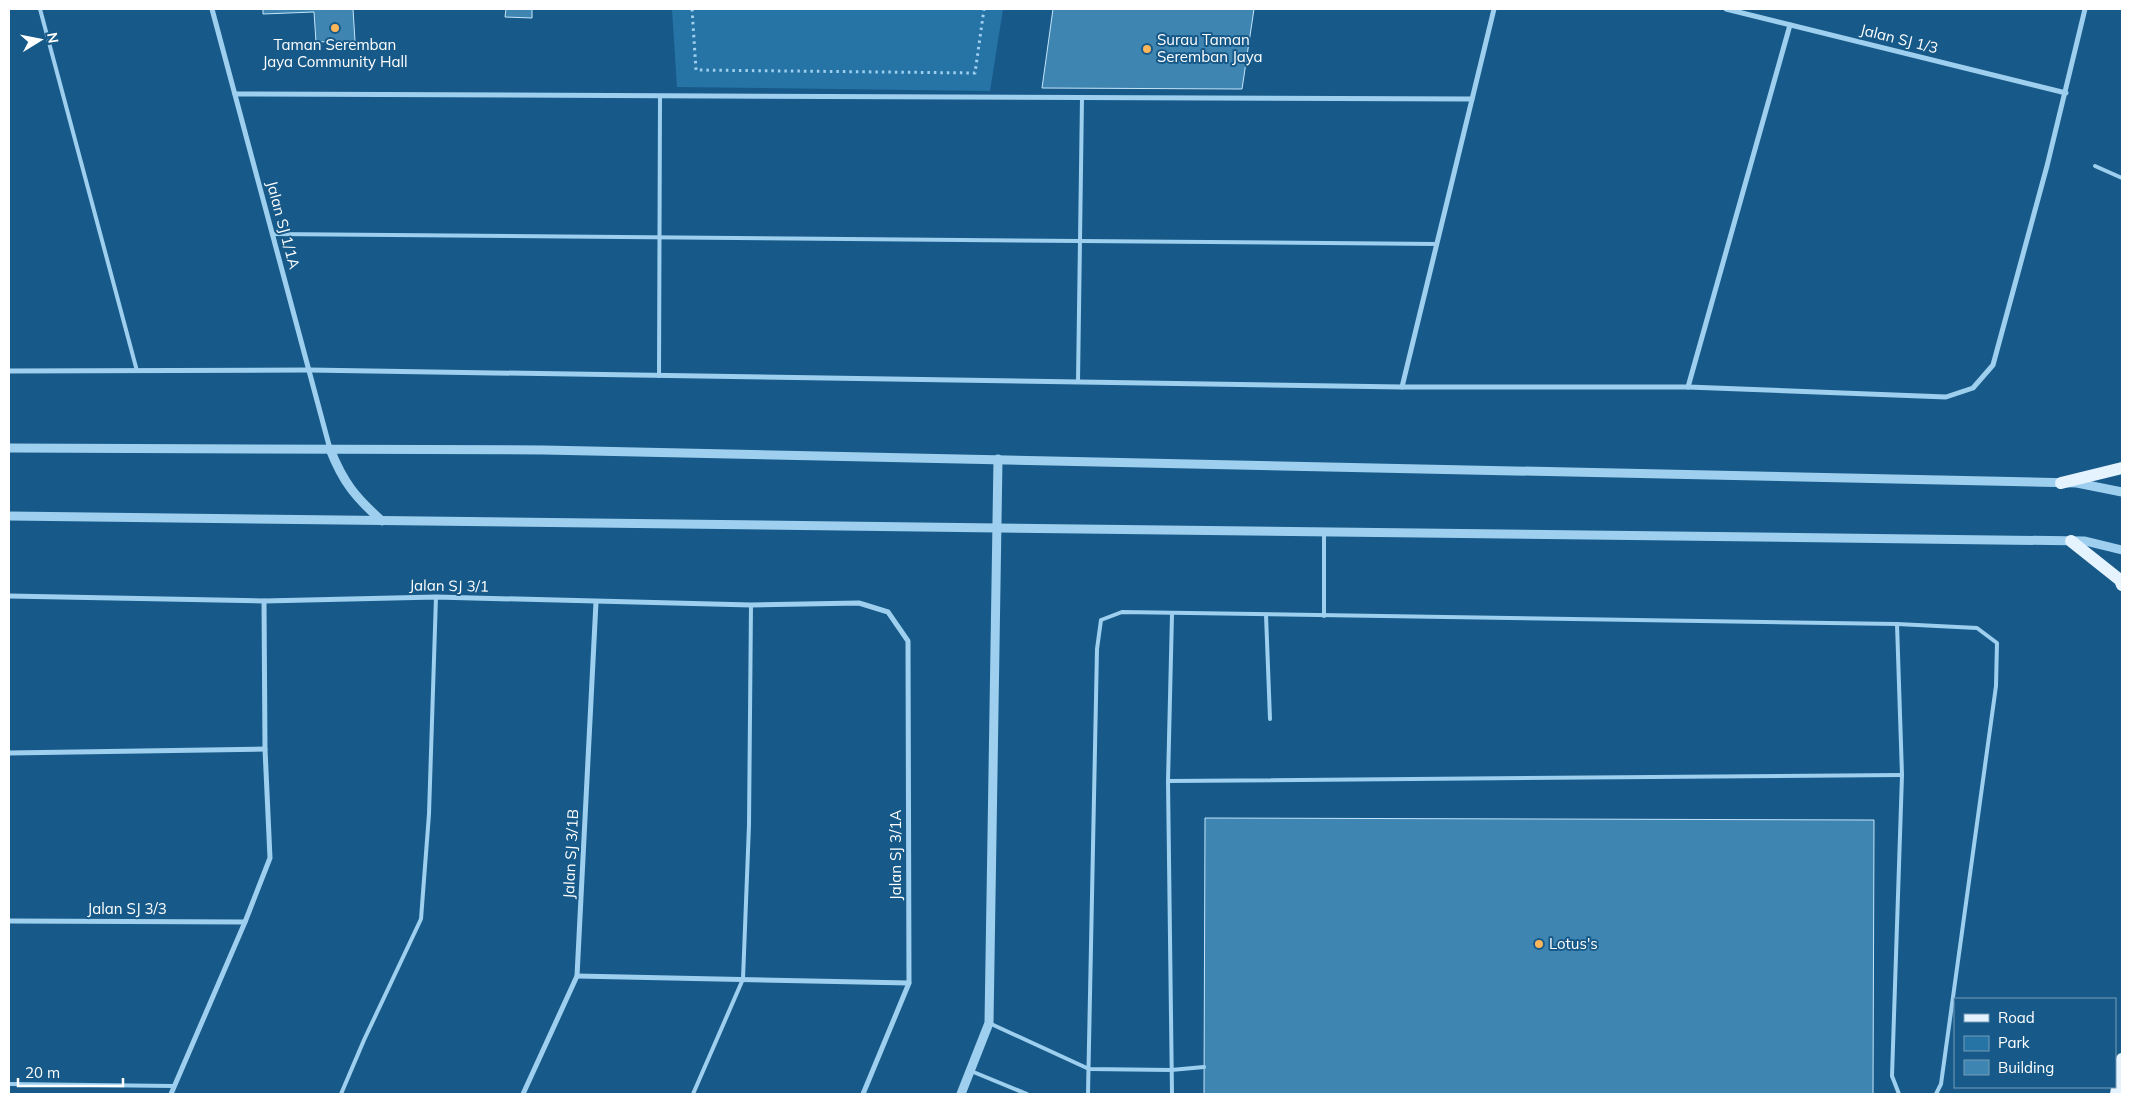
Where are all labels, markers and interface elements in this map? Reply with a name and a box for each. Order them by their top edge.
north arrow [15,15,65,65]
street label: Jalan SJ 1/3 [1858,20,1940,57]
marker: Taman Seremban Jaya Community Hall [329,22,341,34]
place label: Surau Taman Seremban Jaya [1157,30,1263,66]
text: N [43,31,63,45]
place label: Taman Seremban Jaya Community Hall [262,35,408,71]
marker: Surau Taman Seremban Jaya [1141,43,1153,55]
street label: Jalan SJ 1/1A [263,179,304,271]
street label: Jalan SJ 3/1 [409,575,489,596]
street label: Jalan SJ 3/1B [559,809,582,899]
street label: Jalan SJ 3/1A [886,810,905,900]
street label: Jalan SJ 3/3 [87,899,167,918]
place label: Lotus's [1549,934,1598,953]
marker: Lotus's [1533,938,1545,950]
legend [1954,998,2116,1088]
text: Road [1998,1008,2035,1027]
text: Park [1998,1033,2030,1052]
scale bar [18,1056,122,1088]
text: Building [1998,1058,2054,1077]
text: 20 m [25,1063,60,1082]

